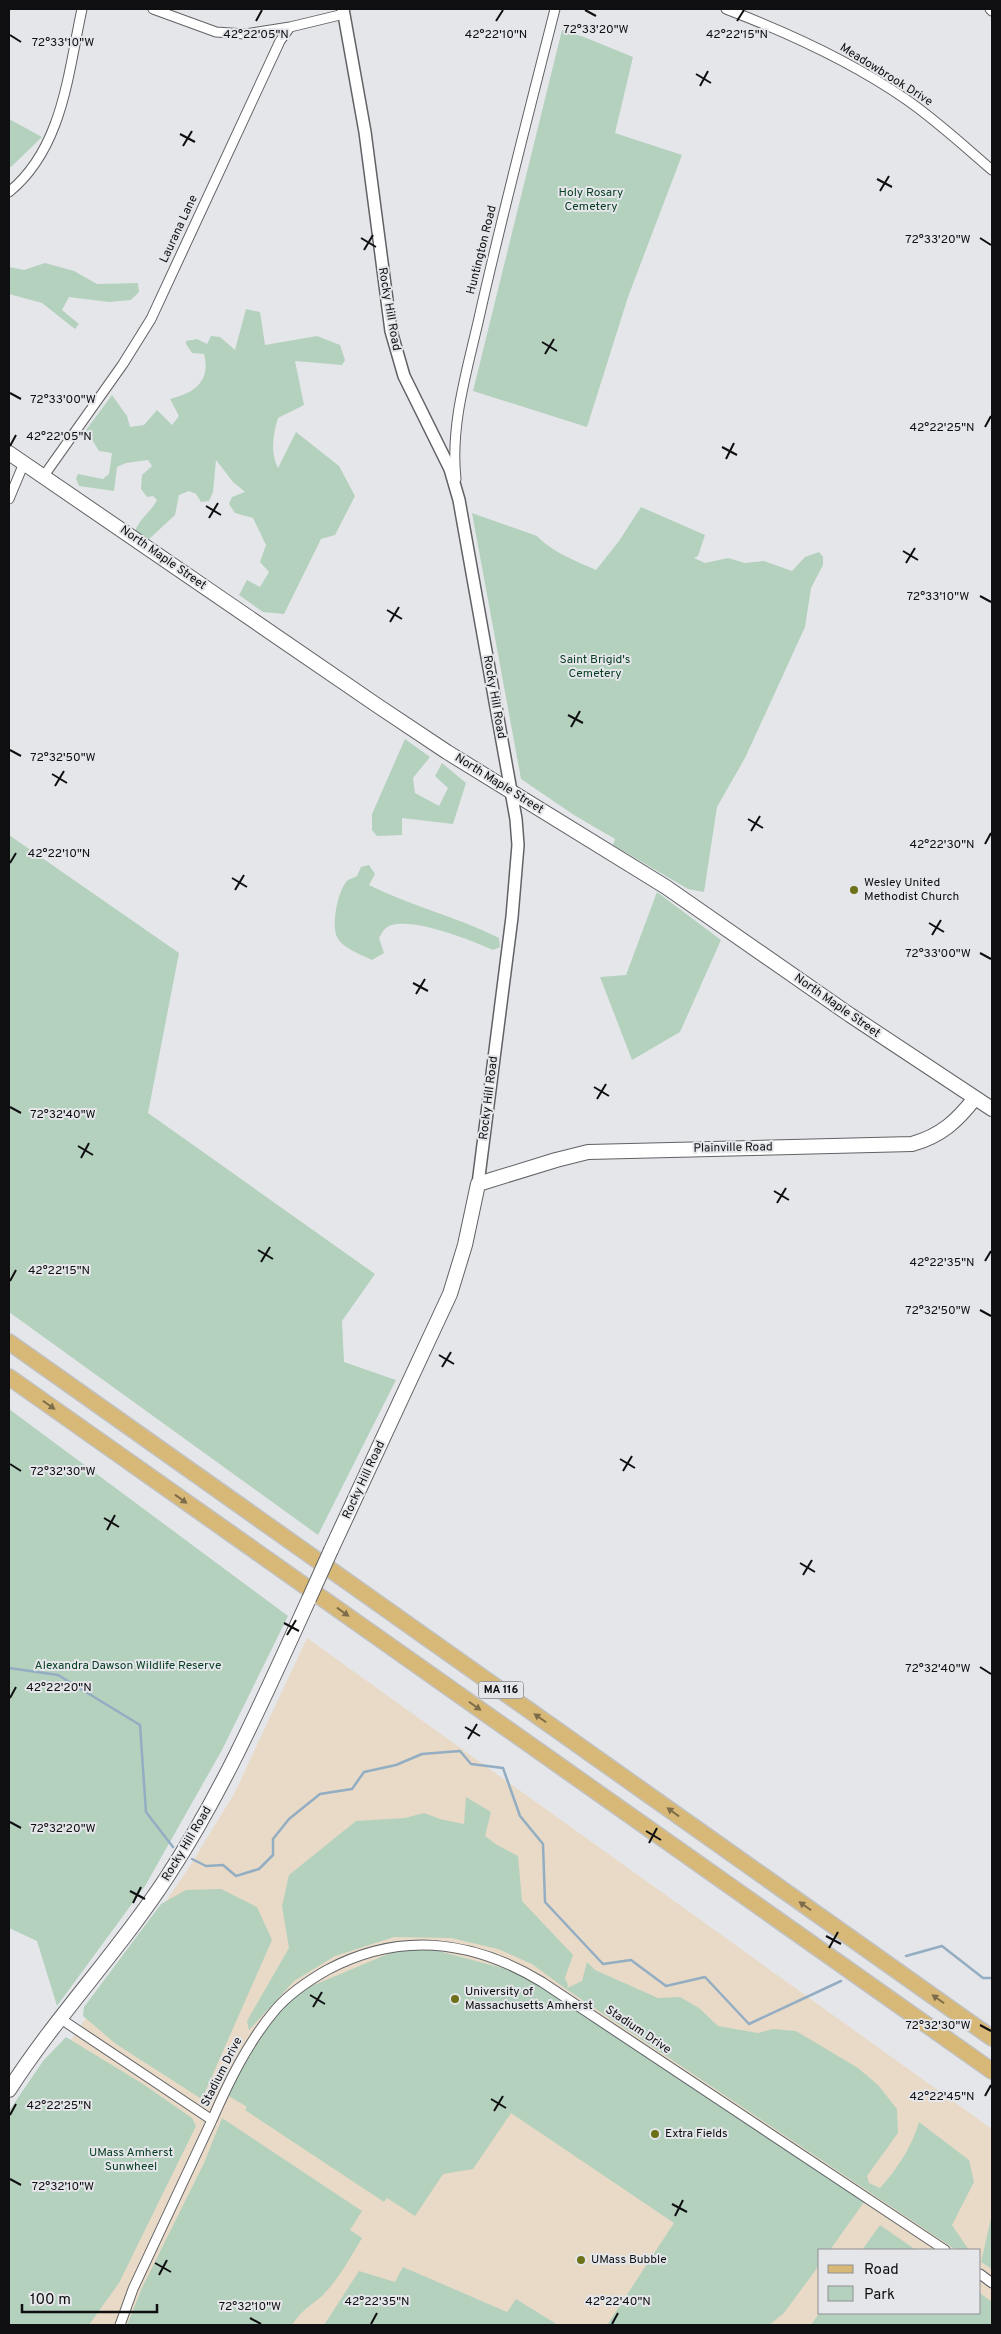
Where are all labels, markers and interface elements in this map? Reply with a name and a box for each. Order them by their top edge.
text: 72°33'20"W [563,22,629,38]
text: 42°22'05"N [223,27,289,43]
text: 42°22'10"N [465,27,527,43]
text: 42°22'15"N [706,27,768,43]
text: 72°33'10"W [32,35,94,51]
street label: Meadowbrook Drive [837,40,935,110]
park label: Holy Rosary Cemetery [559,185,623,215]
street label: Laurana Lane [156,192,202,266]
street label: Huntington Road [463,204,501,296]
text: 72°33'20"W [905,232,971,248]
street label: Rocky Hill Road [374,266,404,352]
text: 72°33'00"W [30,392,96,408]
text: 42°22'25"N [909,420,975,436]
text: 42°22'05"N [26,429,92,445]
street label: North Maple Street [117,522,209,594]
text: 72°33'10"W [907,589,969,605]
park label: Saint Brigid's Cemetery [560,652,630,682]
street label: Rocky Hill Road [479,654,509,740]
text: 72°32'50"W [30,750,96,766]
street label: North Maple Street [452,750,546,818]
text: 42°22'30"N [909,837,975,853]
text: 42°22'10"N [28,846,90,862]
place label: Wesley United Methodist Church [864,875,959,905]
marker: Wesley United Methodist Church [848,884,860,896]
text: 72°33'00"W [905,946,971,962]
street label: North Maple Street [791,970,883,1042]
street label: Rocky Hill Road [476,1055,502,1141]
text: 72°32'40"W [30,1107,96,1123]
street label: Plainville Road [693,1139,773,1157]
text: 42°22'35"N [910,1255,974,1271]
text: 42°22'15"N [28,1263,90,1279]
text: 72°32'50"W [905,1303,971,1319]
one-way arrow [42,1400,55,1410]
street label: Rocky Hill Road [339,1438,389,1522]
text: 72°32'30"W [31,1464,95,1480]
one-way arrow [174,1494,188,1504]
one-way arrow [336,1607,350,1617]
park label: Alexandra Dawson Wildlife Reserve [35,1658,221,1674]
text: 72°32'40"W [905,1661,971,1677]
text: 42°22'20"N [26,1680,92,1696]
road number: MA 116 [478,1682,524,1698]
one-way arrow [468,1701,482,1711]
one-way arrow [533,1713,547,1723]
street label: Rocky Hill Road [158,1804,216,1884]
one-way arrow [666,1807,680,1817]
text: 72°32'20"W [30,1821,96,1837]
one-way arrow [799,1901,812,1911]
place label: University of Massachusetts Amherst [465,1984,593,2014]
marker: University of Massachusetts Amherst [449,1993,461,2005]
one-way arrow [931,1994,945,2004]
street label: Stadium Drive [602,2002,674,2058]
text: 72°32'30"W [906,2018,970,2034]
street label: Stadium Drive [198,2034,246,2110]
text: 42°22'45"N [909,2089,975,2105]
text: 42°22'25"N [26,2098,92,2114]
place label: Extra Fields [665,2126,728,2142]
marker: Extra Fields [649,2128,661,2140]
park label: UMass Amherst Sunwheel [89,2145,173,2175]
text: 72°32'10"W [32,2179,94,2195]
legend [818,2249,981,2314]
place label: UMass Bubble [591,2252,667,2268]
marker: UMass Bubble [575,2254,587,2266]
text: Road [864,2261,899,2280]
scale bar [22,2282,158,2314]
text: Park [864,2286,895,2305]
text: 100 m [30,2291,71,2310]
text: 42°22'35"N [345,2294,409,2310]
text: 42°22'40"N [585,2294,651,2310]
text: 72°32'10"W [219,2299,281,2315]

